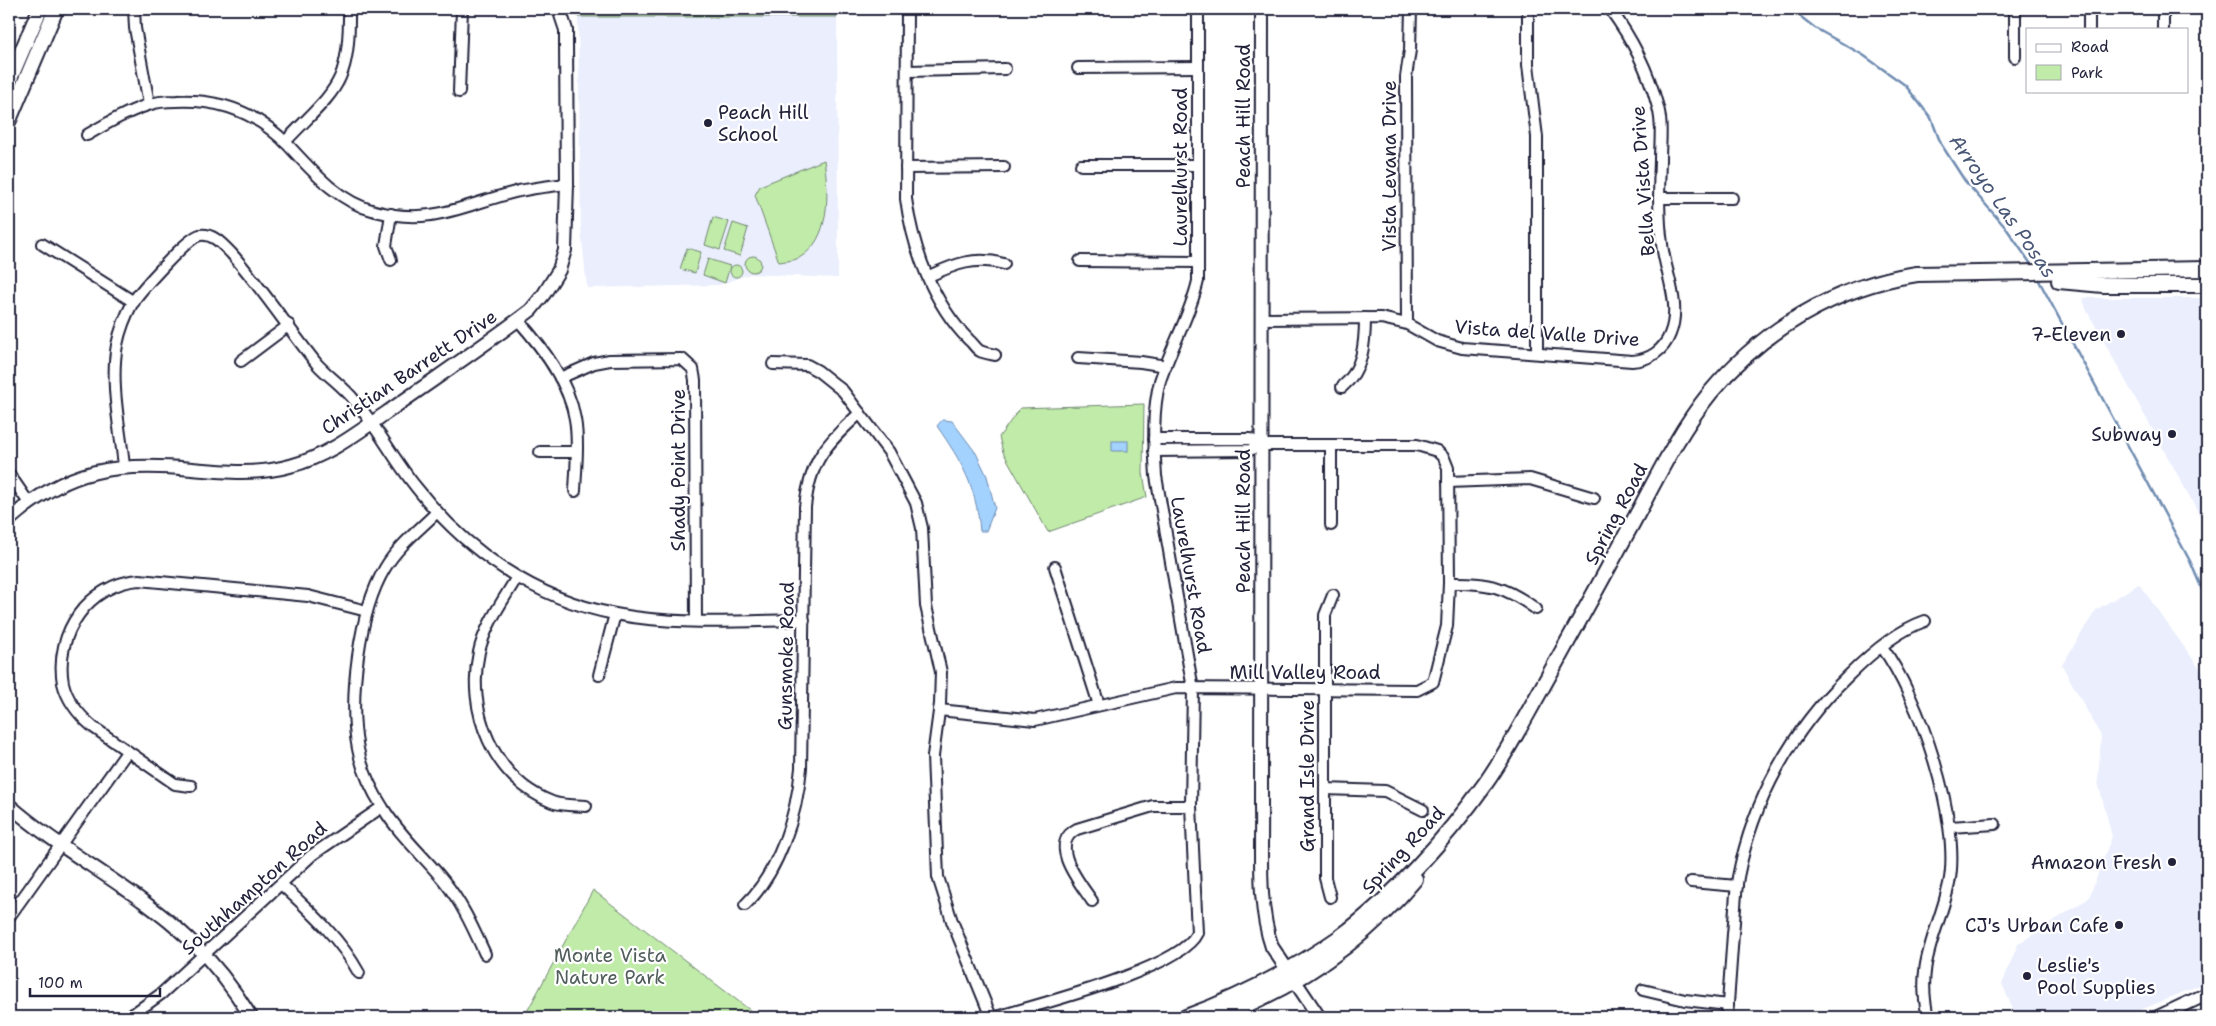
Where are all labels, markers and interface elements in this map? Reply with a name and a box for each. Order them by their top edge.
legend [2026,28,2188,92]
text: Road [2071,37,2109,57]
street label: Peach Hill Road [1231,44,1256,188]
text: Park [2071,63,2103,83]
street label: Vista Levana Drive [1377,80,1402,252]
street label: Laurelhurst Road [1168,88,1193,246]
place label: Peach Hill School [718,100,809,147]
street label: Bella Vista Drive [1625,105,1661,257]
marker: Peach Hill School [702,117,714,129]
water label: Arroyo Las Posas [1944,129,2062,283]
street label: Christian Barrett Drive [316,304,502,440]
street label: Vista del Valle Drive [1453,314,1641,352]
place label: 7-Eleven [2031,322,2111,347]
marker: 7-Eleven [2115,328,2127,340]
street label: Shady Point Drive [666,389,691,551]
place label: Subway [2091,422,2162,447]
marker: Subway [2166,428,2178,440]
street label: Peach Hill Road [1231,449,1256,593]
street label: Spring Road [1579,459,1653,569]
street label: Laurelhurst Road [1165,495,1217,655]
street label: Gunsmoke Road [772,581,800,731]
street label: Mill Valley Road [1229,660,1381,685]
street label: Grand Isle Drive [1295,700,1320,852]
street label: Spring Road [1356,801,1450,899]
street label: Southhampton Road [176,816,332,960]
place label: Amazon Fresh [2031,850,2162,875]
marker: Amazon Fresh [2166,856,2178,868]
place label: CJ's Urban Cafe [1965,913,2109,938]
marker: CJ's Urban Cafe [2113,919,2125,931]
park label: Monte Vista Nature Park [554,943,666,990]
place label: Leslie's Pool Supplies [2037,953,2156,1000]
scale bar [30,966,160,998]
marker: Leslie's Pool Supplies [2021,970,2033,982]
text: 100 m [38,973,83,993]

